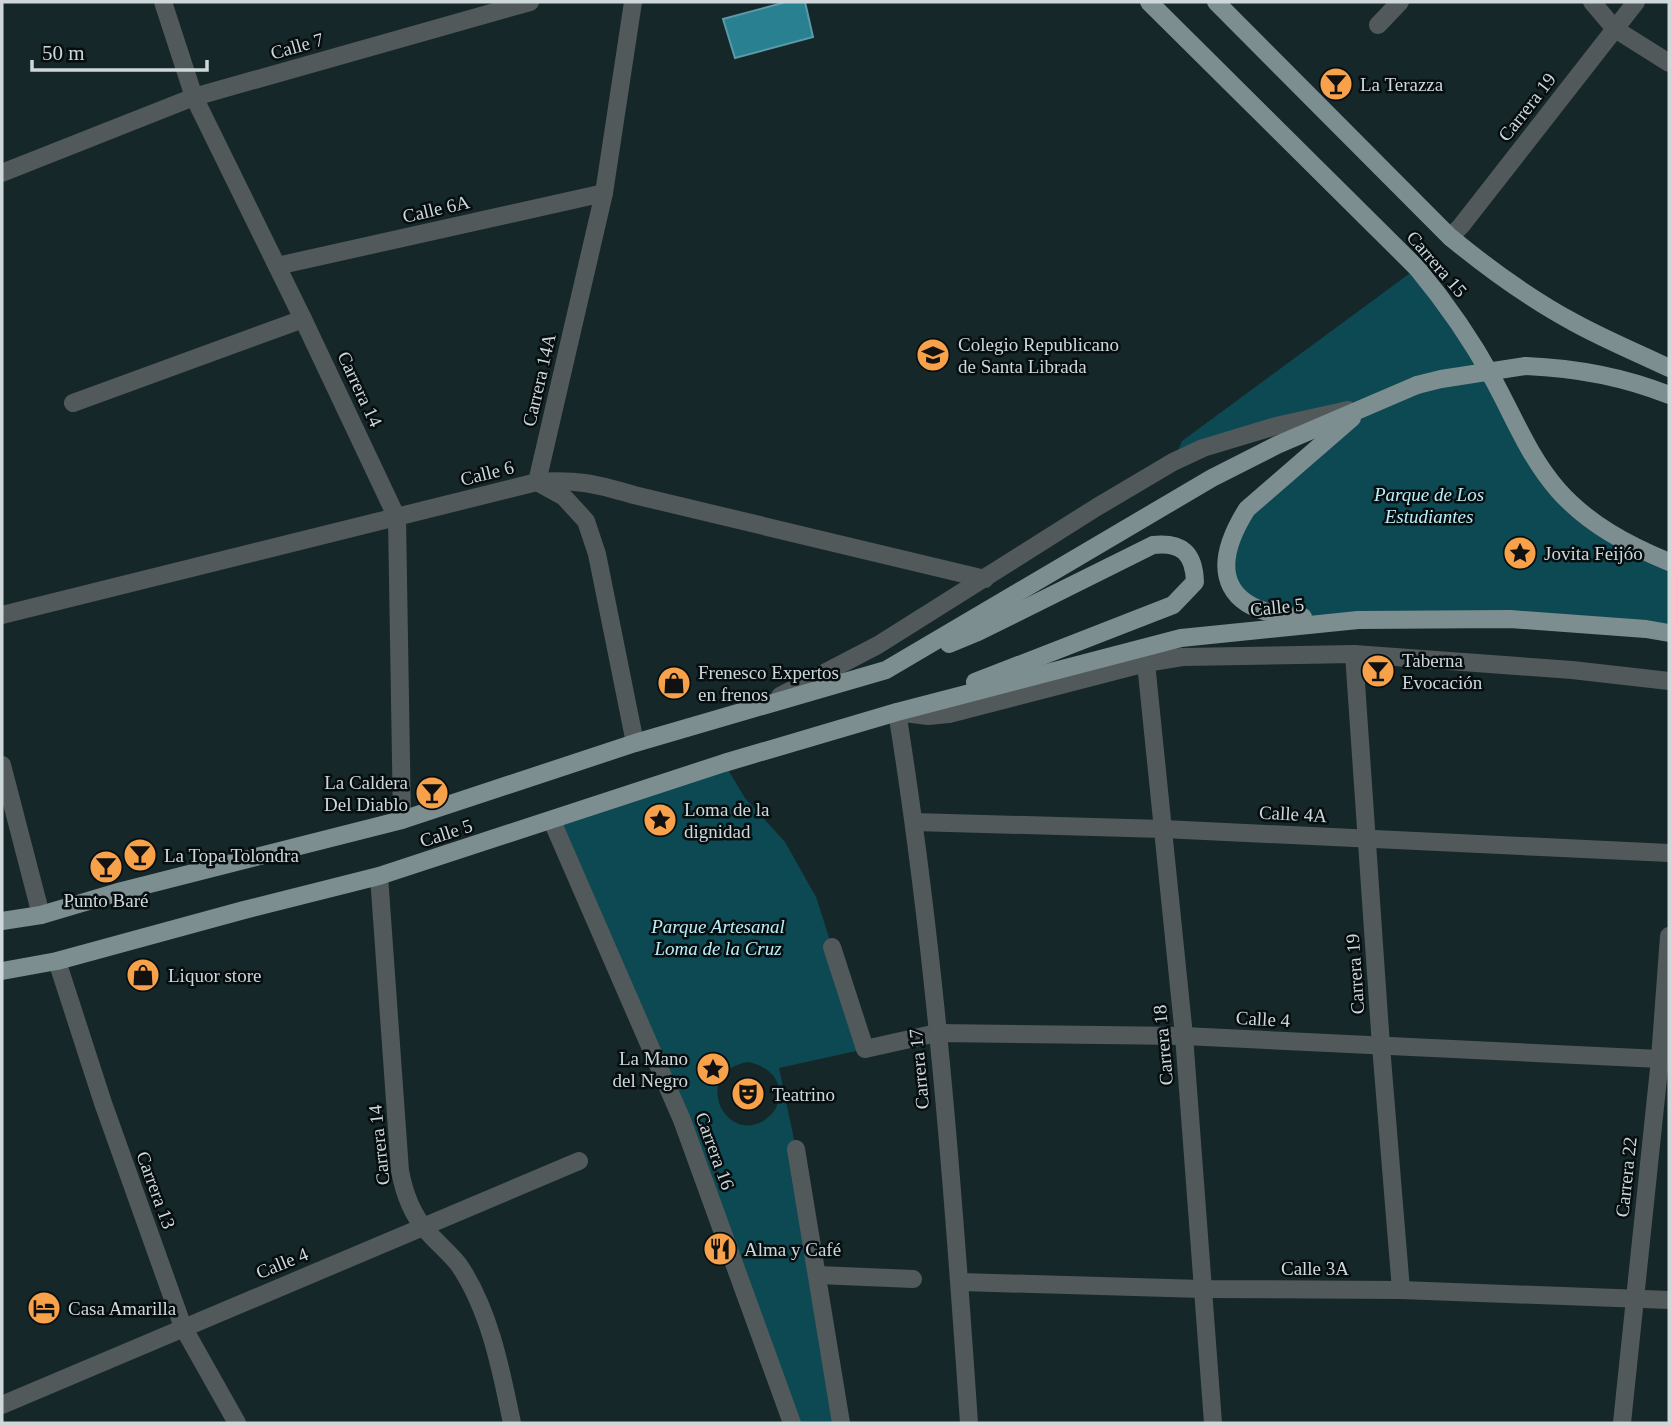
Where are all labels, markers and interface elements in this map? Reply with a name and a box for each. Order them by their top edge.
scale bar [32,28,206,72]
street label: Calle 7 [268,28,326,64]
text: 50 m [42,41,85,65]
bar icon: La Terazza [1317,65,1355,103]
street label: Carrera 19 [1494,69,1560,145]
place label: La Terazza [1360,74,1444,95]
street label: Calle 6A [400,191,472,227]
street label: Carrera 15 [1403,227,1471,301]
street label: Carrera 14A [518,331,560,428]
place label: Colegio Republicano de Santa Librada [958,334,1119,377]
school or university icon: Colegio Republicano de Santa Librada [914,336,952,374]
street label: Carrera 14 [333,348,387,430]
street label: Calle 6 [458,456,516,490]
park label: Parque de Los Estudiantes [1373,484,1484,527]
place icon: Jovita Feijóo [1501,534,1539,572]
place label: Jovita Feijóo [1544,543,1643,564]
street label: Calle 5 [1249,594,1305,620]
place label: Taberna Evocación [1402,650,1483,693]
bar icon: Taberna Evocación [1359,652,1397,690]
place label: Frenesco Expertos en frenos [698,662,839,705]
shop icon: Frenesco Expertos en frenos [655,664,693,702]
place label: La Caldera Del Diablo [324,772,409,815]
bar icon: La Caldera Del Diablo [413,774,451,812]
place label: Loma de la dignidad [684,799,770,842]
place icon: Loma de la dignidad [641,801,679,839]
street label: Calle 4A [1258,802,1328,826]
street label: Calle 5 [417,815,475,851]
bar icon: La Topa Tolondra [121,836,159,874]
place label: La Topa Tolondra [164,845,299,866]
bar icon: Punto Baré [87,848,125,886]
place label: Punto Baré [64,890,148,911]
park label: Parque Artesanal Loma de la Cruz [650,916,785,959]
street label: Carrera 19 [1342,933,1368,1015]
shop icon: Liquor store [124,956,162,994]
place label: Liquor store [168,965,261,986]
street label: Carrera 18 [1149,1004,1177,1086]
street label: Calle 4 [1235,1007,1291,1031]
street label: Carrera 17 [905,1028,933,1110]
place label: La Mano del Negro [613,1048,688,1091]
place icon: La Mano del Negro [694,1050,732,1088]
theatre icon: Teatrino [729,1075,767,1113]
place label: Teatrino [772,1084,835,1105]
street label: Carrera 14 [364,1103,394,1186]
street label: Carrera 16 [691,1109,739,1193]
street label: Carrera 22 [1611,1136,1641,1218]
street label: Carrera 13 [132,1148,180,1232]
restaurant icon: Alma y Café [701,1230,739,1268]
place label: Alma y Café [744,1239,841,1260]
street label: Calle 4 [253,1243,312,1283]
street label: Calle 3A [1281,1258,1349,1279]
hotel icon: Casa Amarilla [25,1289,63,1327]
place label: Casa Amarilla [68,1298,177,1319]

